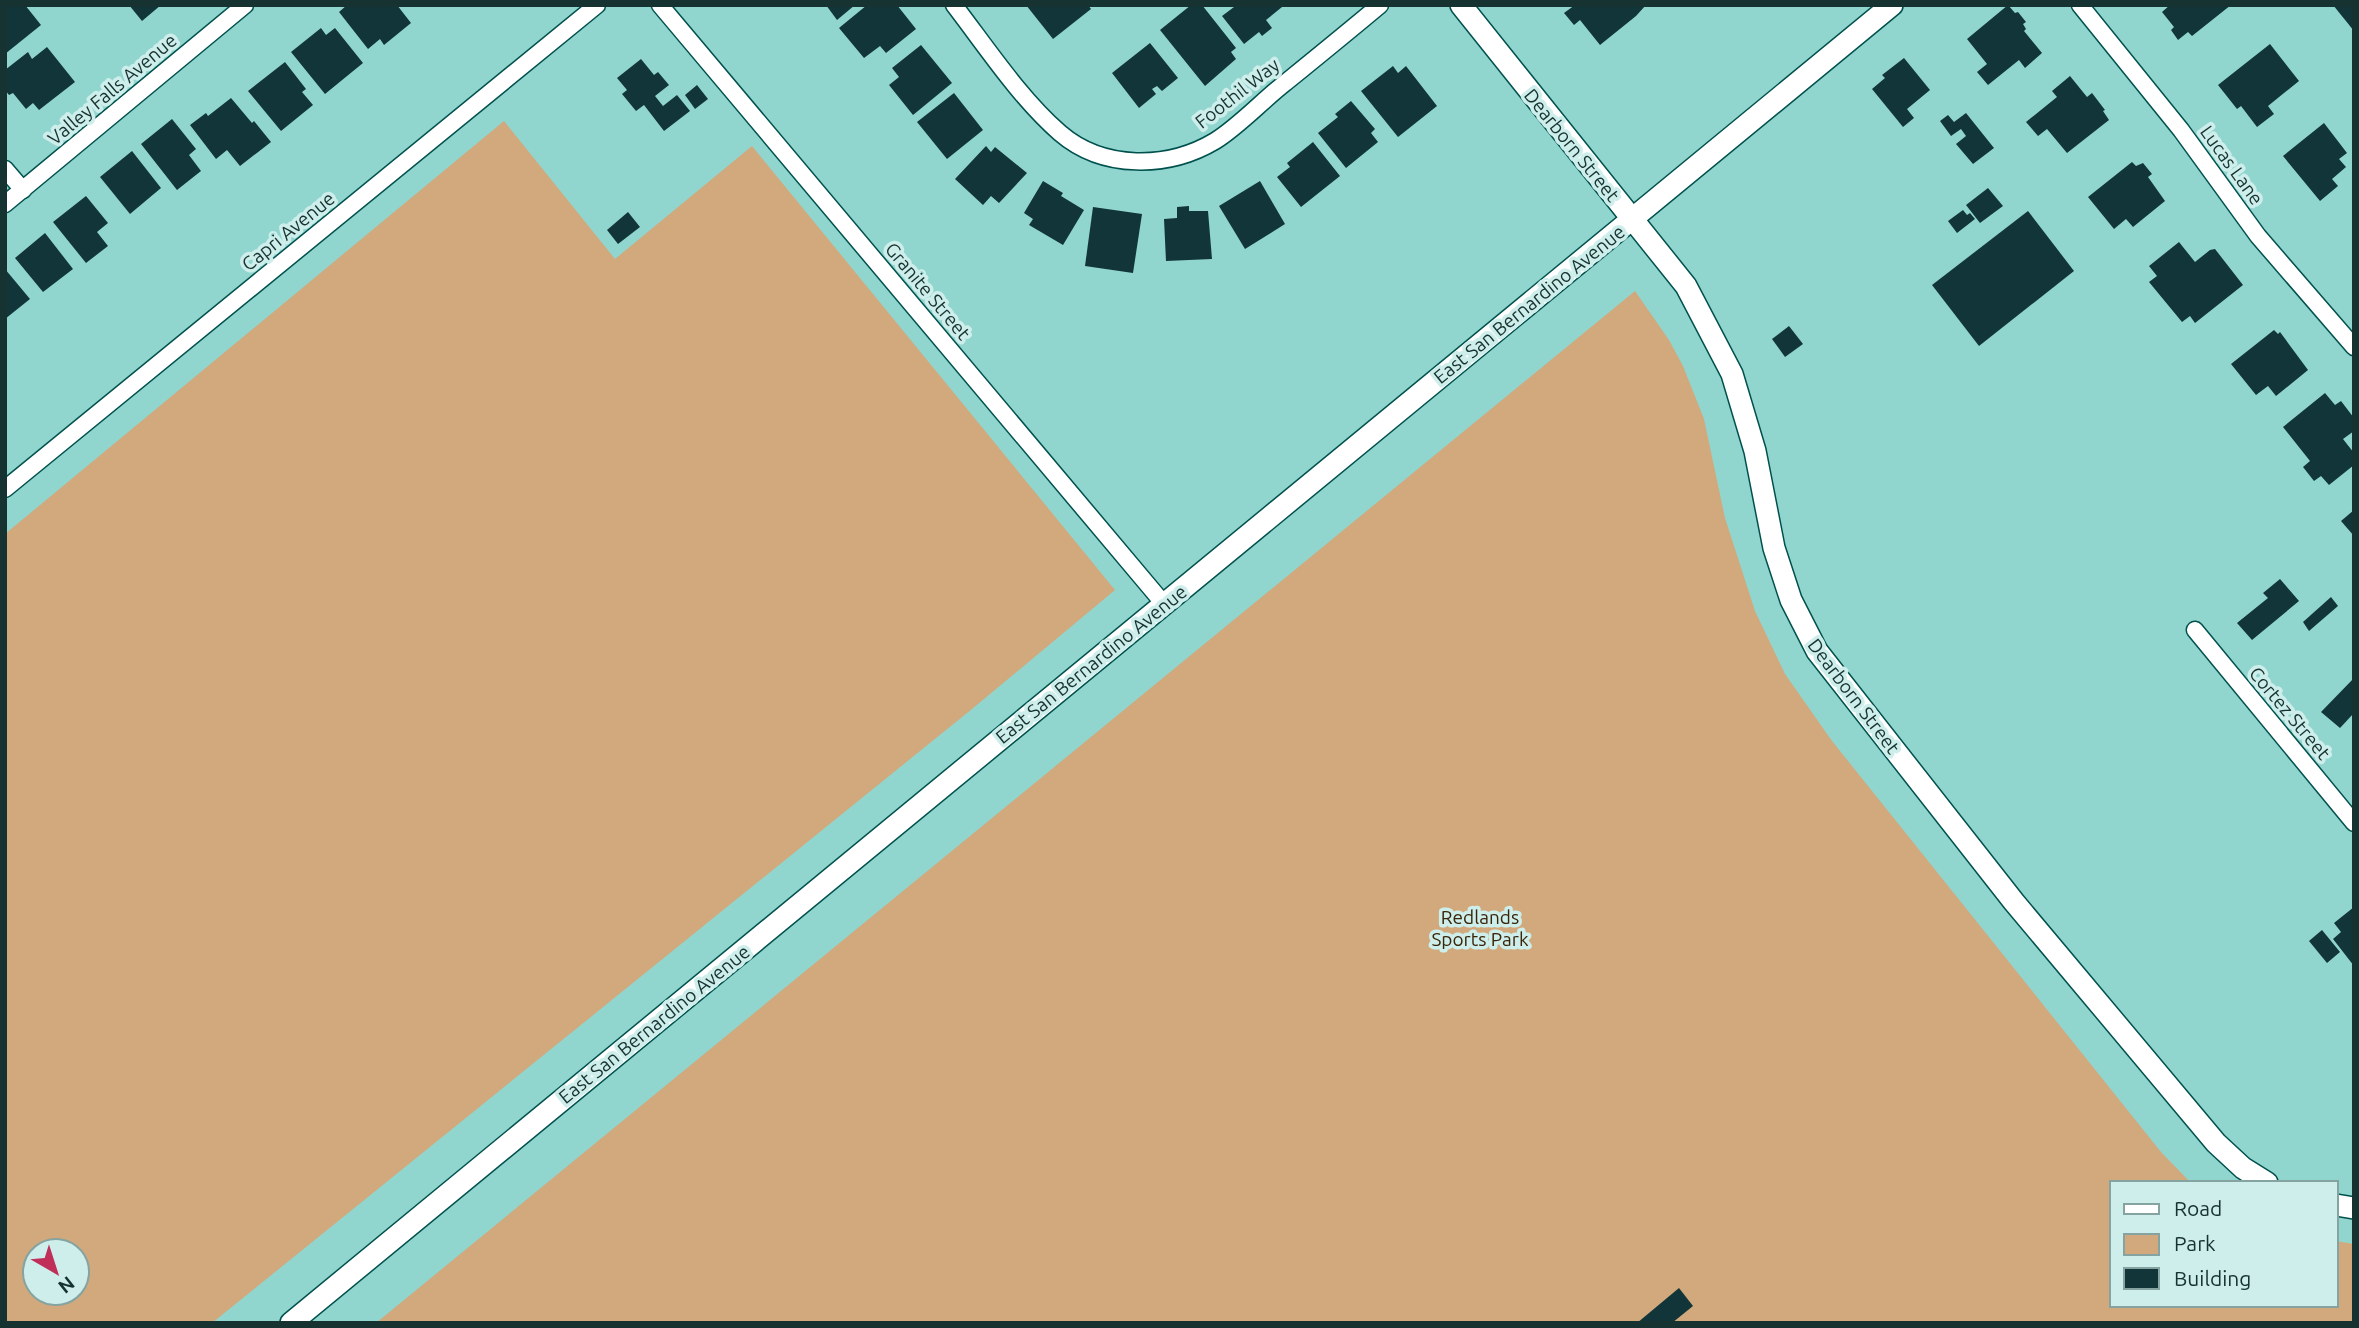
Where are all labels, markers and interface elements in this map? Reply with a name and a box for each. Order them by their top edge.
street label: Valley Falls Avenue [43,29,181,149]
street label: Foothil Way [1191,53,1283,133]
street label: Dearborn Street [1520,84,1624,206]
street label: Lucas Lane [2196,121,2268,209]
street label: Capri Avenue [237,187,339,275]
street label: East San Bernardino Avenue [1429,220,1629,388]
street label: Granite Street [881,238,975,345]
street label: East San Bernardino Avenue [991,580,1191,748]
street label: Dearborn Street [1804,634,1905,758]
street label: Cortez Street [2245,662,2335,764]
park label: Redlands Sports Park [1431,906,1529,950]
street label: East San Bernardino Avenue [554,940,754,1108]
legend [2110,1181,2338,1307]
text: Road [2174,1196,2222,1220]
text: Park [2174,1231,2216,1255]
north arrow [21,1237,91,1307]
text: Building [2174,1266,2251,1290]
text: N [54,1272,79,1298]

